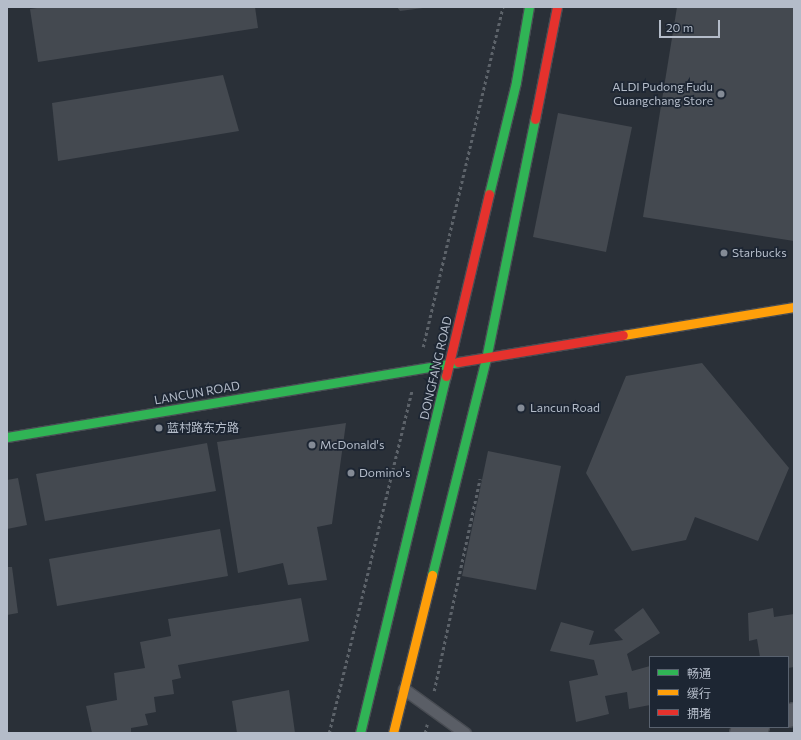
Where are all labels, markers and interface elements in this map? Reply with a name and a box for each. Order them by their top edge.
scale bar [661,12,722,38]
text: 20 m [666,20,693,34]
place label: ALDI Pudong Fudu Guangchang Store [612,80,713,108]
marker: ALDI Pudong Fudu Guangchang Store [716,89,726,99]
place label: Starbucks [732,246,787,260]
marker: Starbucks [719,248,729,258]
street label: DONGFANG ROAD [417,315,455,421]
street label: LANCUN ROAD [153,378,241,408]
place label: Lancun Road [530,401,600,415]
marker: Lancun Road [515,402,527,414]
place label: 蓝村路东方路 [167,421,239,435]
marker: 蓝村路东方路 [154,423,164,433]
place label: McDonald's [320,438,384,452]
marker: McDonald's [307,440,317,450]
place label: Domino's [359,466,410,480]
marker: Domino's [346,468,356,478]
legend [649,656,789,728]
text: 畅通 [687,666,711,680]
text: 缓行 [687,686,711,700]
text: 拥堵 [687,706,711,720]

